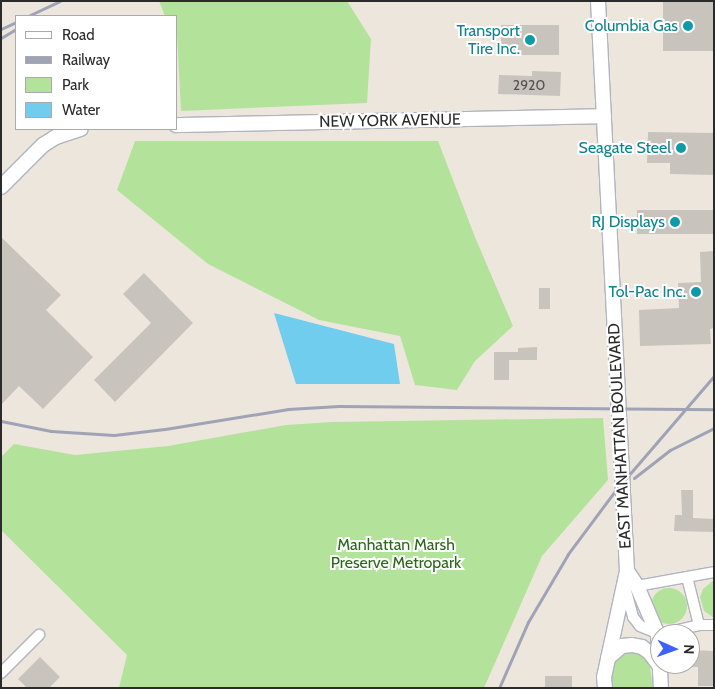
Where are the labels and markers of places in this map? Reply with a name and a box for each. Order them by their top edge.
place label: Columbia Gas [585,16,678,36]
marker: Columbia Gas [682,20,694,32]
place label: Transport Tire Inc. [457,21,520,59]
marker: Transport Tire Inc. [524,34,536,46]
place label: Seagate Steel [579,138,671,158]
marker: Seagate Steel [675,142,687,154]
place label: RJ Displays [591,212,665,232]
marker: RJ Displays [669,216,681,228]
place label: Tol-Pac Inc. [608,282,686,302]
marker: Tol-Pac Inc. [690,286,702,298]

